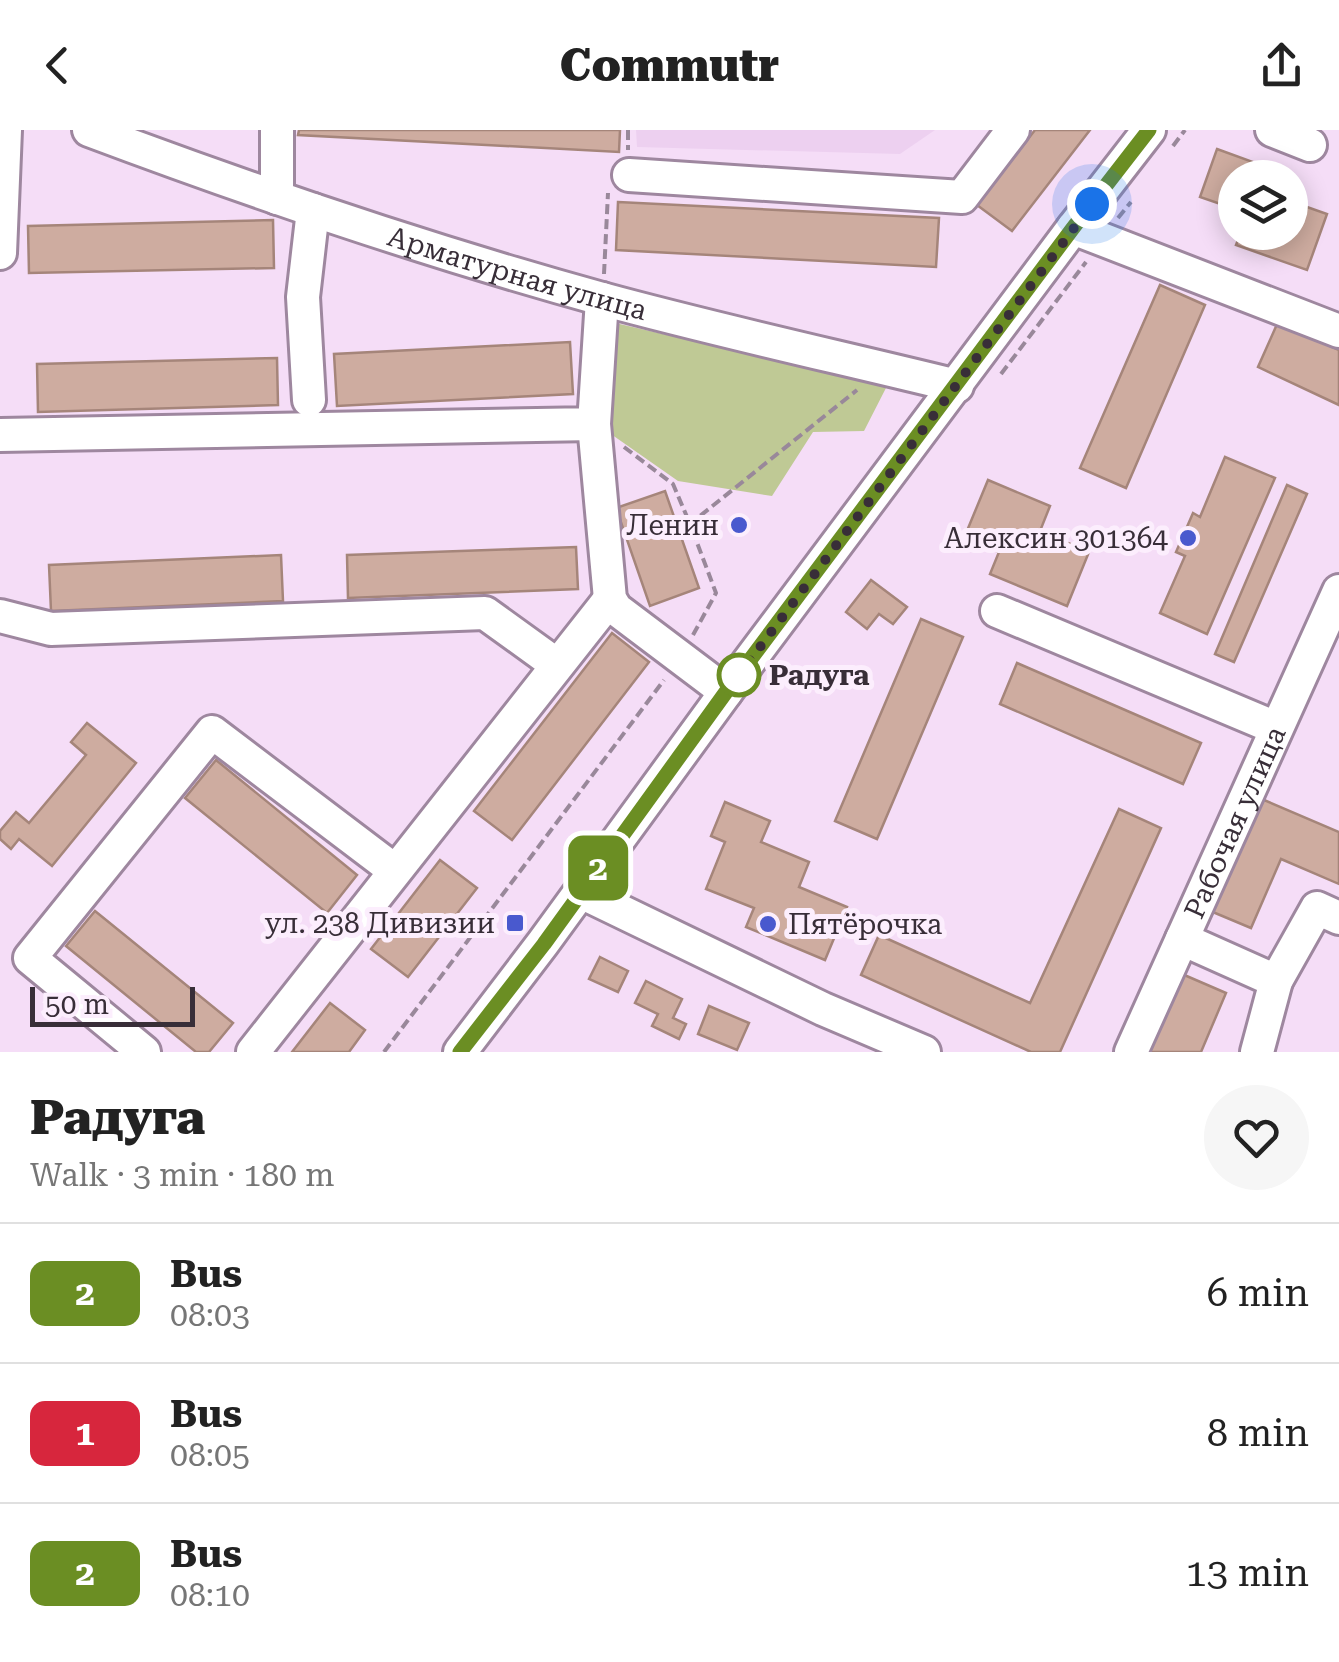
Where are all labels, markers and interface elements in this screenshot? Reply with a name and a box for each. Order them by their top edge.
icon: back [30,38,85,93]
icon: share [1254,38,1309,93]
text: Commutr [560,39,779,92]
map controls [1218,160,1308,250]
button: layers [1218,160,1308,250]
your location [1067,179,1117,229]
street label: Арматурная улица [384,220,650,327]
place label: Ленин [627,509,719,542]
marker: Ленин [728,514,750,536]
place label: Алексин 301364 [944,522,1168,555]
marker: Алексин 301364 [1177,527,1199,549]
marker: Радуга [718,654,760,696]
place label: Радуга [769,659,870,692]
street label: Рабочая улица [1177,721,1293,924]
line badge: 2 [566,836,630,900]
text: 2 [588,848,608,889]
place label: ул. 238 Дивизии [265,907,495,940]
place label: Пятёрочка [788,908,942,941]
marker: ул. 238 Дивизии [504,912,526,934]
marker: Пятёрочка [757,913,779,935]
scale bar [30,982,195,1026]
text: 50 m [45,988,109,1021]
button: heart [1204,1085,1309,1190]
text: Радуга [30,1090,205,1146]
text: Walk · 3 min · 180 m [30,1156,334,1194]
text: Bus [170,1252,242,1296]
text: 6 min [1207,1271,1309,1315]
text: 2 [75,1273,95,1314]
text: 08:03 [170,1296,250,1334]
text: Bus [170,1392,242,1436]
text: 8 min [1207,1411,1309,1455]
text: 1 [75,1413,95,1454]
text: 08:05 [170,1436,250,1474]
text: Bus [170,1532,242,1576]
text: 13 min [1186,1551,1309,1595]
text: 2 [75,1553,95,1594]
text: 08:10 [170,1576,250,1614]

